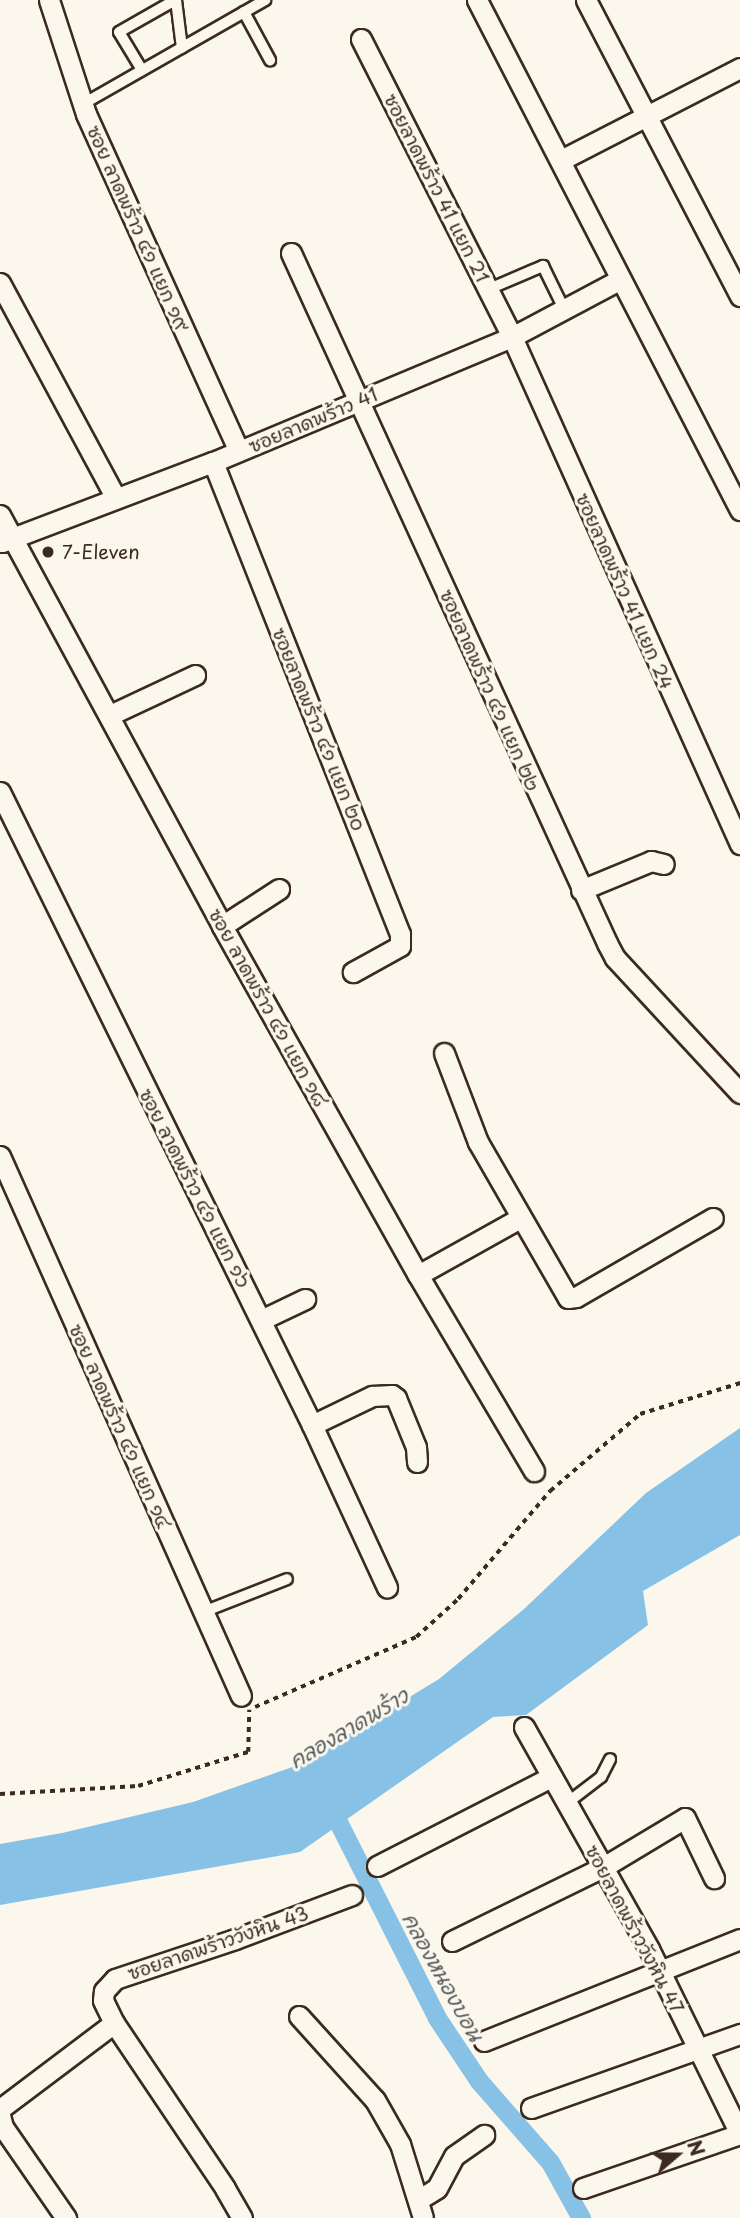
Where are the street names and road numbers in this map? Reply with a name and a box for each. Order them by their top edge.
street label: ซอยลาดพร้าว 41 แยก 21 [379,90,495,286]
street label: ซอย ลาดพร้าว ๔๑ แยก ๑๙ [82,122,194,334]
street label: ซอยลาดพร้าว 41 [245,383,381,457]
street label: ซอยลาดพร้าว 41 แยก 24 [571,489,679,693]
street label: ซอยลาดพร้าว ๔๑ แยก ๒๒ [435,586,545,794]
street label: ซอยลาดพร้าว ๔๑ แยก ๒๐ [268,624,370,834]
street label: ซอย ลาดพร้าว ๔๑ แยก ๑๘ [204,904,332,1110]
street label: ซอย ลาดพร้าว ๔๑ แยก ๑๖ [135,1085,255,1291]
street label: ซอย ลาดพร้าว ๔๑ แยก ๑๔ [65,1320,175,1532]
street label: ซอยลาดพร้าววังหิน 47 [581,1841,689,2017]
street label: ซอยลาดพร้าววังหิน 43 [125,1901,311,1985]

